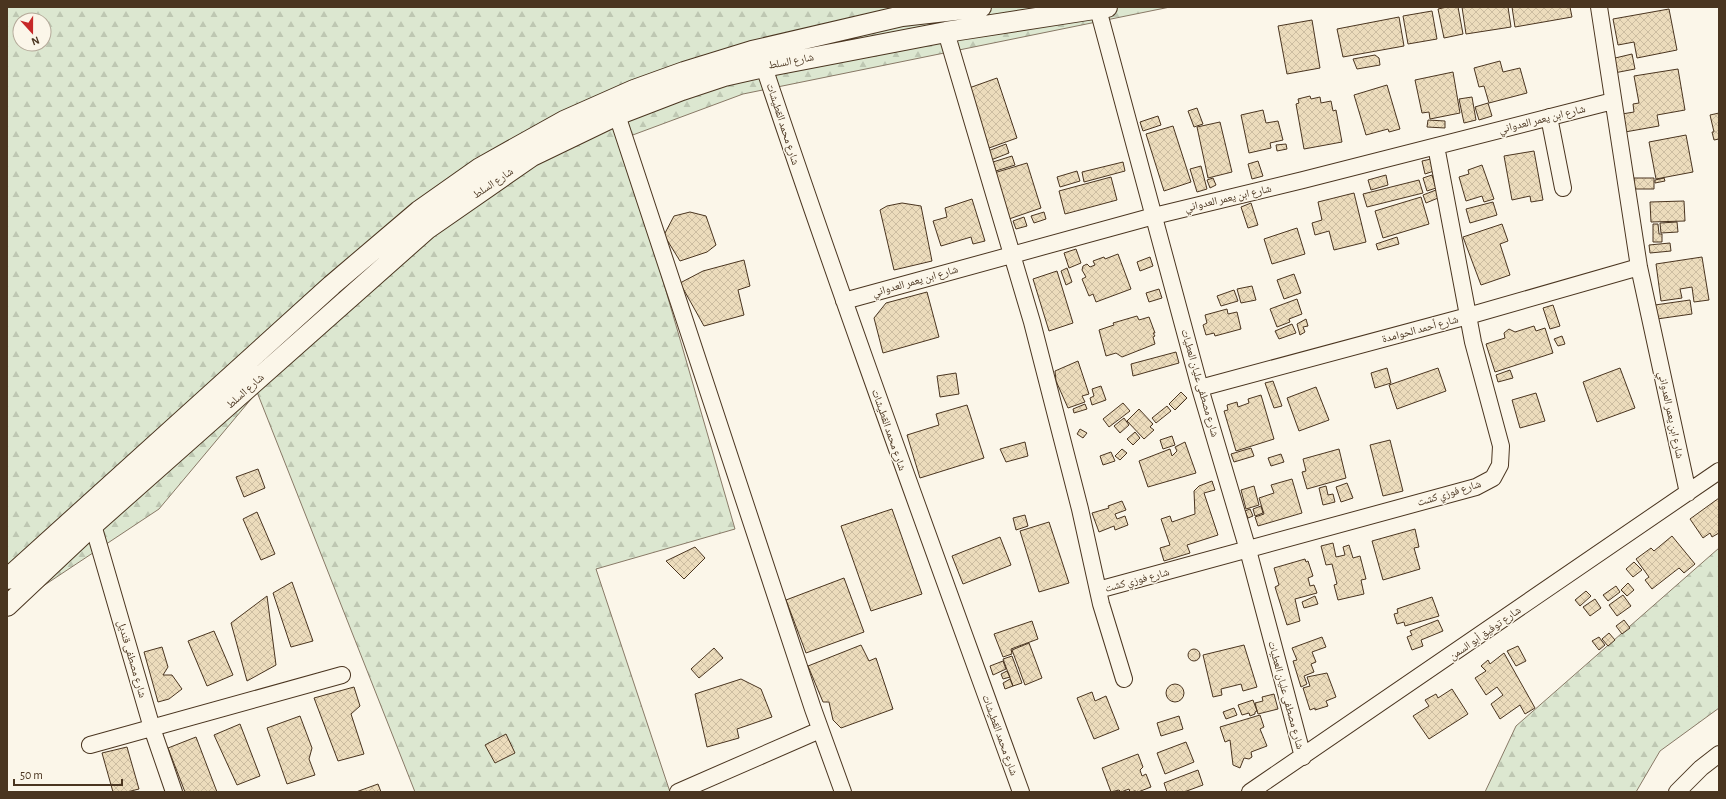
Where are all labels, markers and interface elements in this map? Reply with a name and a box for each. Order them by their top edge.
north arrow [12,12,52,52]
text: N [30,34,41,47]
street label: شارع السلط [767,51,815,72]
street label: شارع محمد القطيشات [764,82,801,167]
street label: شارع ابن يعمر العدواني [1498,103,1587,138]
street label: شارع السلط [471,166,516,201]
street label: شارع ابن يعمر العدواني [1183,183,1273,216]
street label: شارع ابن يعمر العدواني [871,263,960,301]
street label: شارع أحمد الحوامدة [1380,312,1460,345]
street label: شارع مصطفى عليان العطيات [1178,328,1221,439]
street label: شارع ابن يعمر العدواني [1654,370,1686,460]
street label: شارع السلط [224,371,267,411]
street label: شارع محمد القطيشات [869,388,908,472]
street label: شارع فوزي كشت [1416,478,1483,511]
street label: شارع فوزي كشت [1104,566,1171,597]
street label: شارع توفيق أبو السمن [1446,603,1524,663]
street label: شارع مصطفى قنديل [115,619,148,699]
street label: شارع مصطفى عليان العطيات [1265,640,1306,751]
street label: شارع محمد القطيشات [979,693,1020,777]
scale bar [14,761,122,787]
text: 50 m [20,769,43,781]

